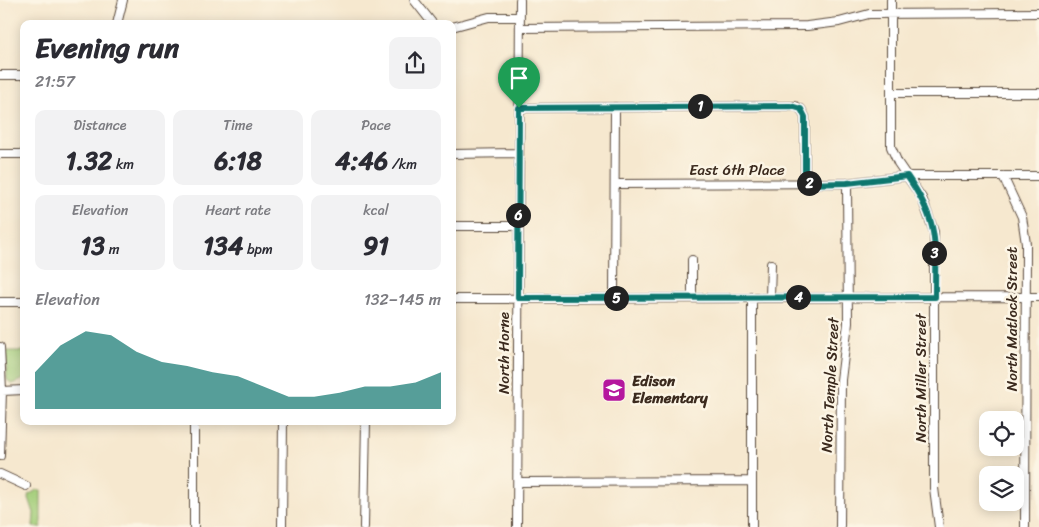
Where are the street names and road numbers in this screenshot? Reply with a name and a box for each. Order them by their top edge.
street label: East 6th Place [689,157,785,183]
street label: North Matlock Street [999,246,1025,391]
street label: North Horne [491,312,517,394]
street label: North Miller Street [908,313,934,442]
street label: North Temple Street [813,316,847,453]

